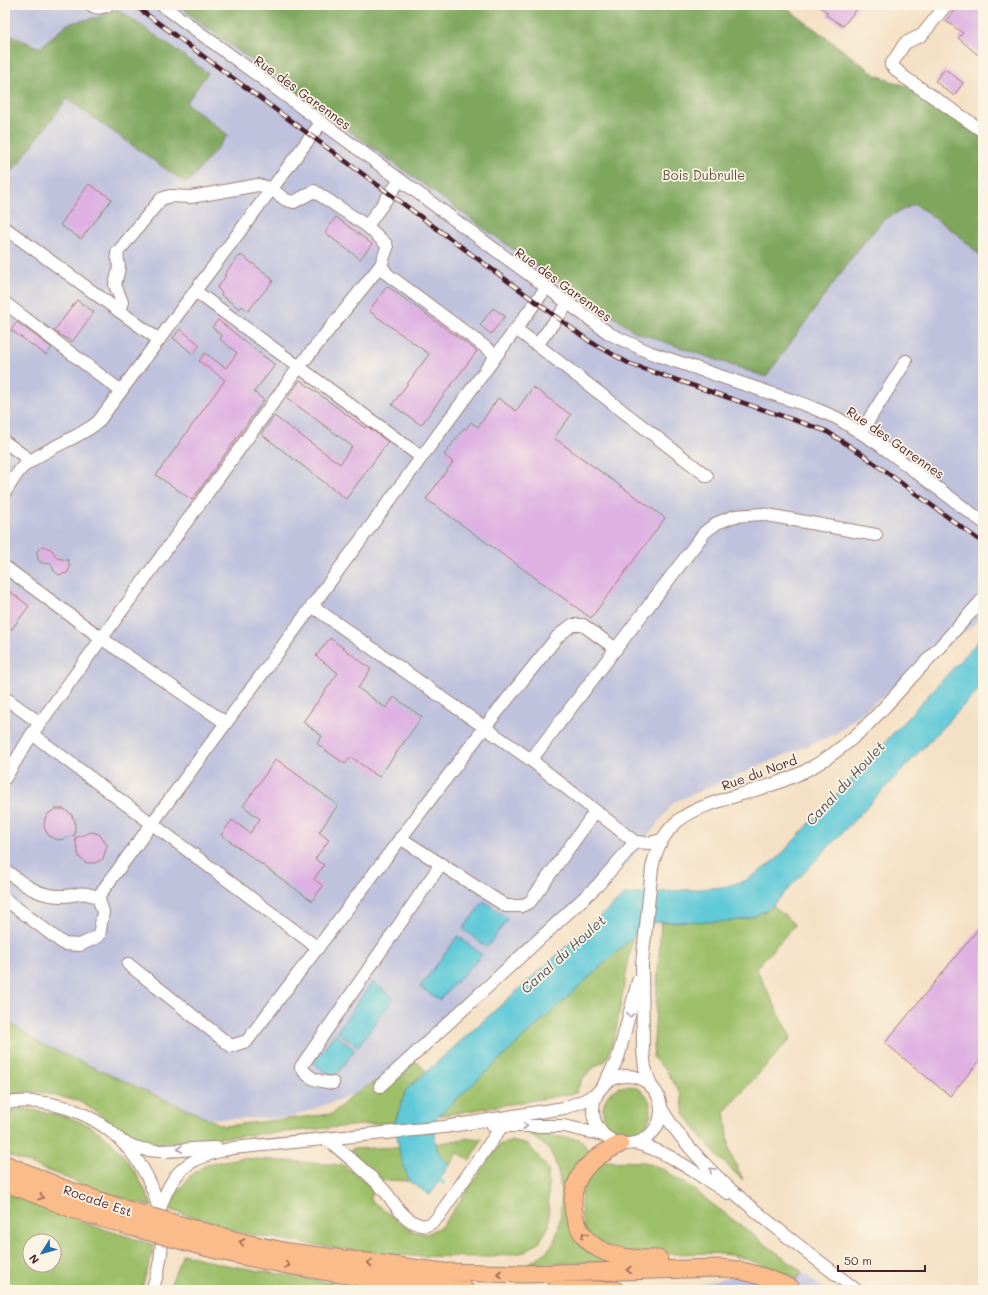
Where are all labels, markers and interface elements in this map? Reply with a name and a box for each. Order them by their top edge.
street label: Rue des Garennes [251,51,355,133]
park label: Bois Dubrulle [663,166,745,183]
street label: Rue des Garennes [512,243,616,325]
street label: Rue des Garennes [844,402,948,482]
water label: Canal du Houlet [801,737,889,829]
street label: Rue du Nord [719,750,799,794]
water label: Canal du Houlet [516,911,610,997]
one-way arrow [626,1012,635,1019]
one-way arrow [522,1122,528,1130]
one-way arrow [177,1144,183,1153]
one-way arrow [709,1167,716,1175]
street label: Rocade Est [61,1180,135,1220]
one-way arrow [38,1192,45,1200]
one-way arrow [582,1232,589,1239]
north arrow [22,1233,62,1273]
one-way arrow [238,1239,245,1247]
scale bar [838,1247,925,1273]
text: N [25,1251,42,1267]
text: 50 m [844,1252,872,1268]
one-way arrow [367,1259,373,1268]
one-way arrow [284,1260,290,1269]
one-way arrow [626,1266,632,1275]
one-way arrow [496,1270,502,1278]

